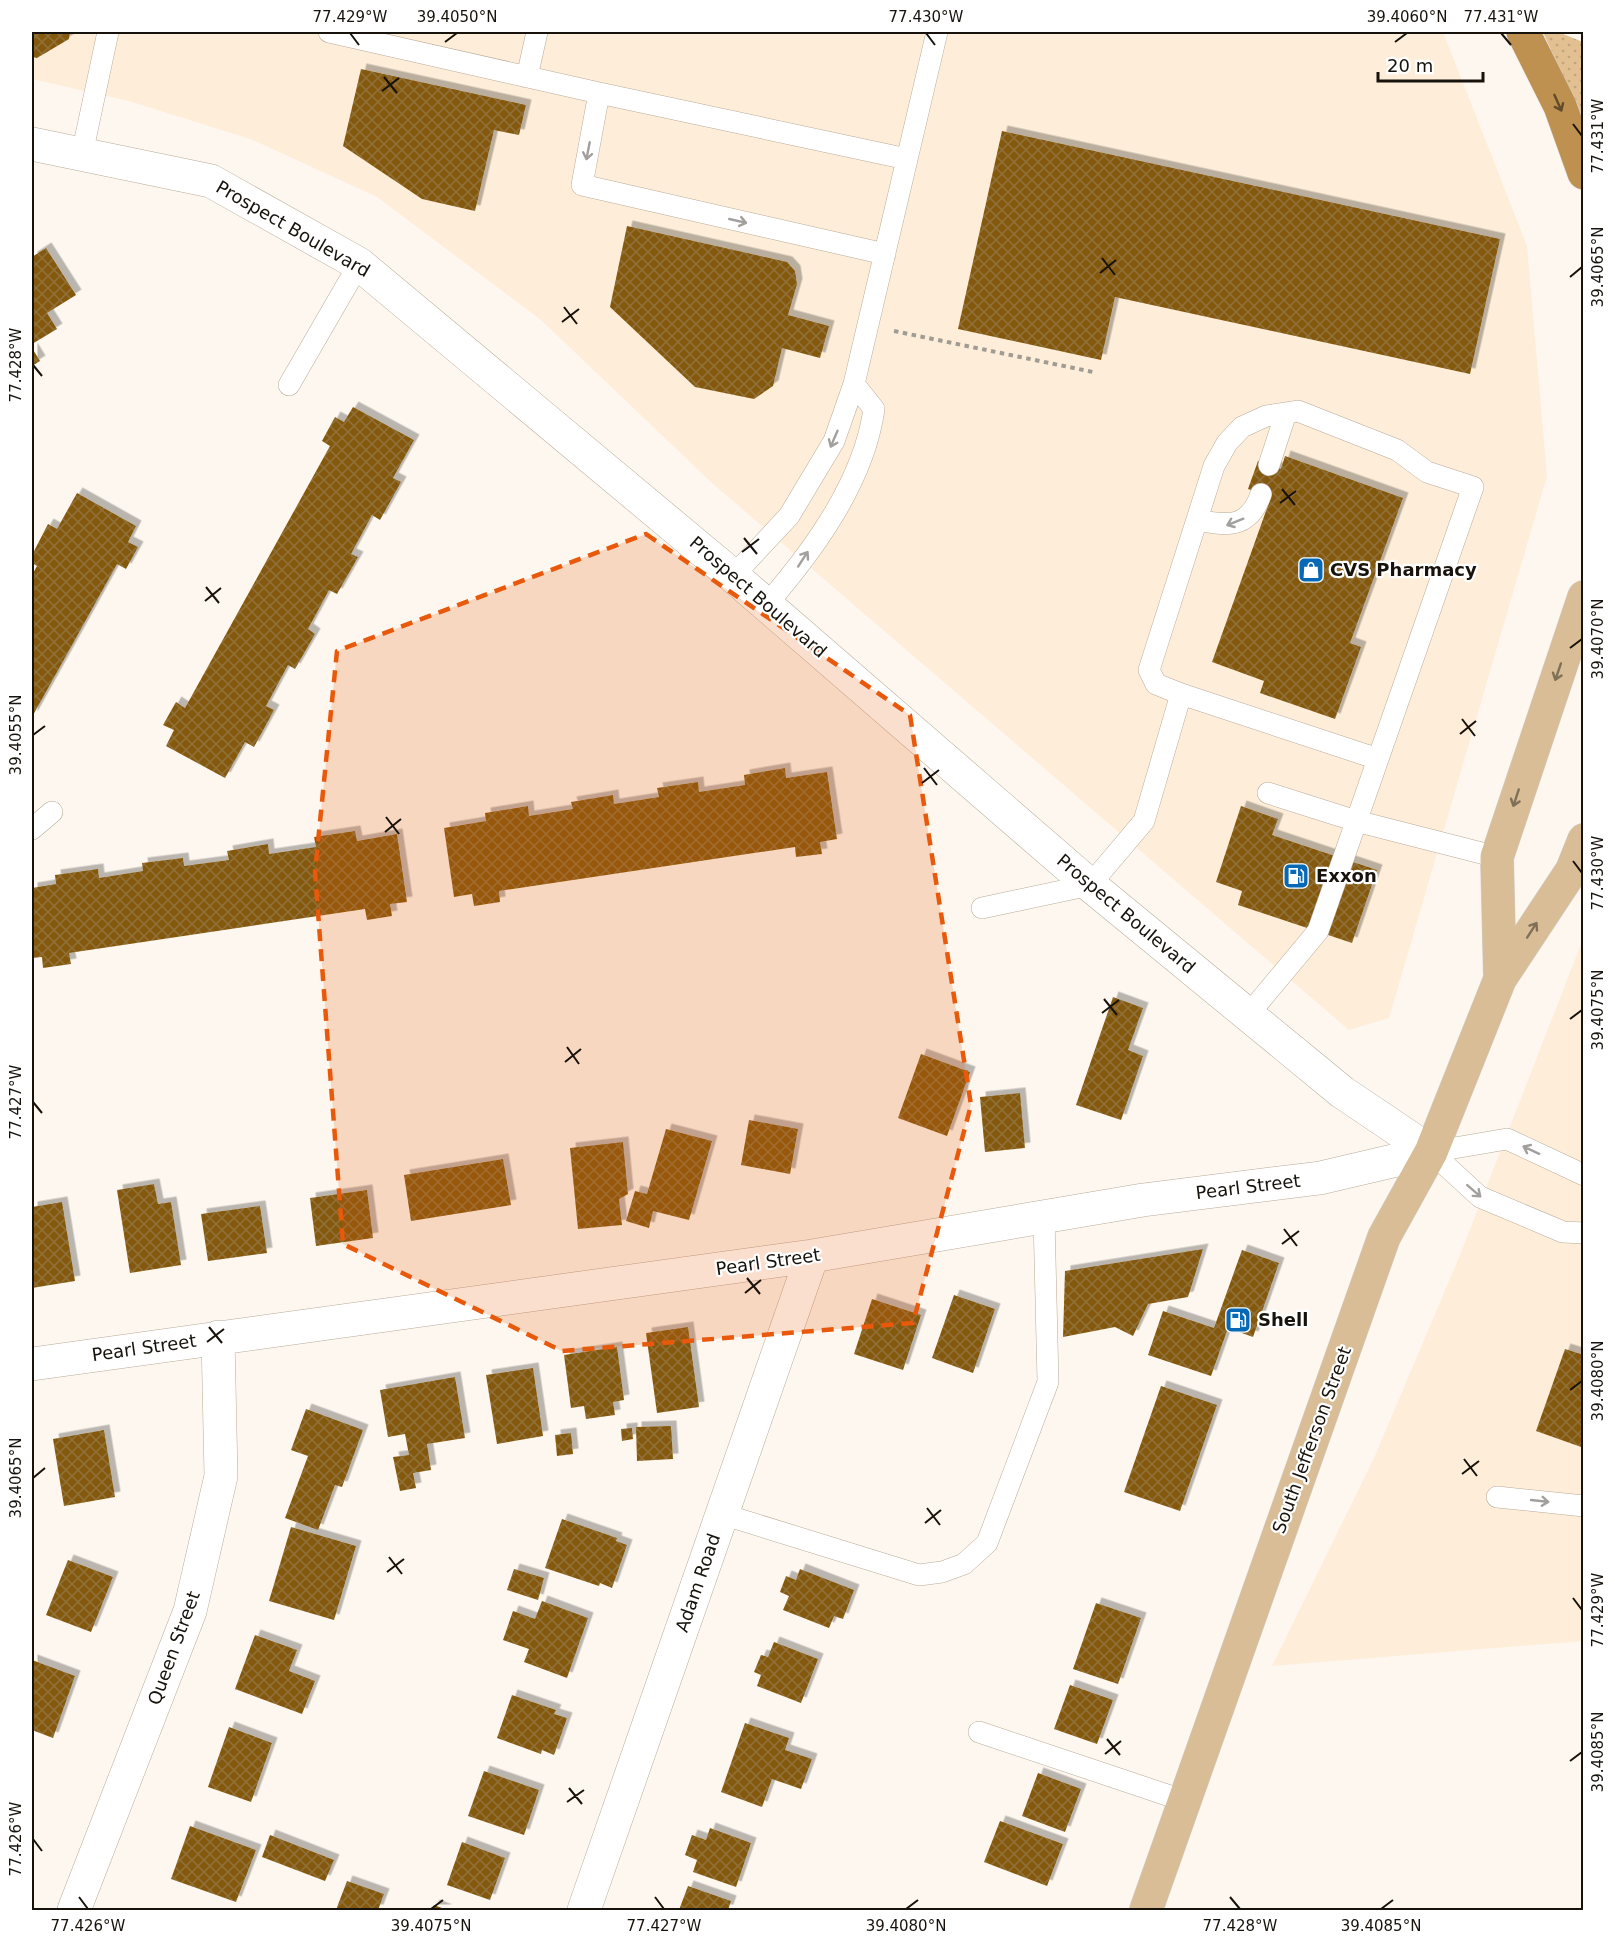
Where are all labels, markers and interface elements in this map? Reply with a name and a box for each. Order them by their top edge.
text: 77.429°W [313,8,388,26]
text: 39.4050°N [417,8,497,26]
text: 77.430°W [889,8,964,26]
text: 39.4060°N [1367,8,1447,26]
text: 77.431°W [1464,8,1539,26]
scale bar [1378,45,1483,83]
text: 20 m [1387,55,1433,76]
one-way arrow [1553,93,1564,112]
text: 77.431°W [1589,98,1607,173]
one-way arrow [582,141,593,160]
street label: Prospect Boulevard [213,176,374,281]
one-way arrow [728,215,747,227]
text: 39.4065°N [1589,227,1607,307]
text: 77.428°W [7,327,25,402]
one-way arrow [828,429,839,447]
one-way arrow [1227,517,1245,528]
street label: Prospect Boulevard [686,532,831,662]
one-way arrow [798,551,810,568]
shop icon: CVS Pharmacy [1296,555,1326,585]
place label: CVS Pharmacy [1330,559,1477,580]
text: 39.4070°N [1589,599,1607,679]
one-way arrow [1551,662,1562,681]
text: 39.4055°N [7,695,25,775]
one-way arrow [1510,788,1521,807]
text: 77.430°W [1589,835,1607,910]
street label: Prospect Boulevard [1053,850,1200,978]
fuel station icon: Exxon [1281,861,1311,891]
place label: Exxon [1316,865,1377,886]
one-way arrow [1526,922,1538,939]
text: 39.4075°N [1589,970,1607,1050]
text: 77.427°W [7,1064,25,1139]
one-way arrow [1522,1144,1540,1156]
street label: Pearl Street [1194,1170,1301,1203]
one-way arrow [1466,1184,1481,1198]
street label: Pearl Street [714,1244,821,1279]
fuel station icon: Shell [1223,1305,1253,1335]
place label: Shell [1258,1309,1308,1330]
street label: Pearl Street [90,1330,197,1365]
text: 39.4080°N [1589,1341,1607,1421]
street label: South Jefferson Street [1268,1343,1355,1536]
text: 39.4065°N [7,1438,25,1518]
one-way arrow [1530,1496,1550,1507]
street label: Adam Road [671,1531,724,1635]
text: 77.429°W [1589,1572,1607,1647]
street label: Queen Street [143,1588,204,1708]
text: 39.4085°N [1589,1712,1607,1792]
text: 77.426°W [7,1801,25,1876]
text: 77.426°W [51,1917,126,1935]
text: 39.4075°N [391,1917,471,1935]
text: 77.427°W [627,1917,702,1935]
text: 39.4080°N [866,1917,946,1935]
text: 77.428°W [1203,1917,1278,1935]
text: 39.4085°N [1341,1917,1421,1935]

